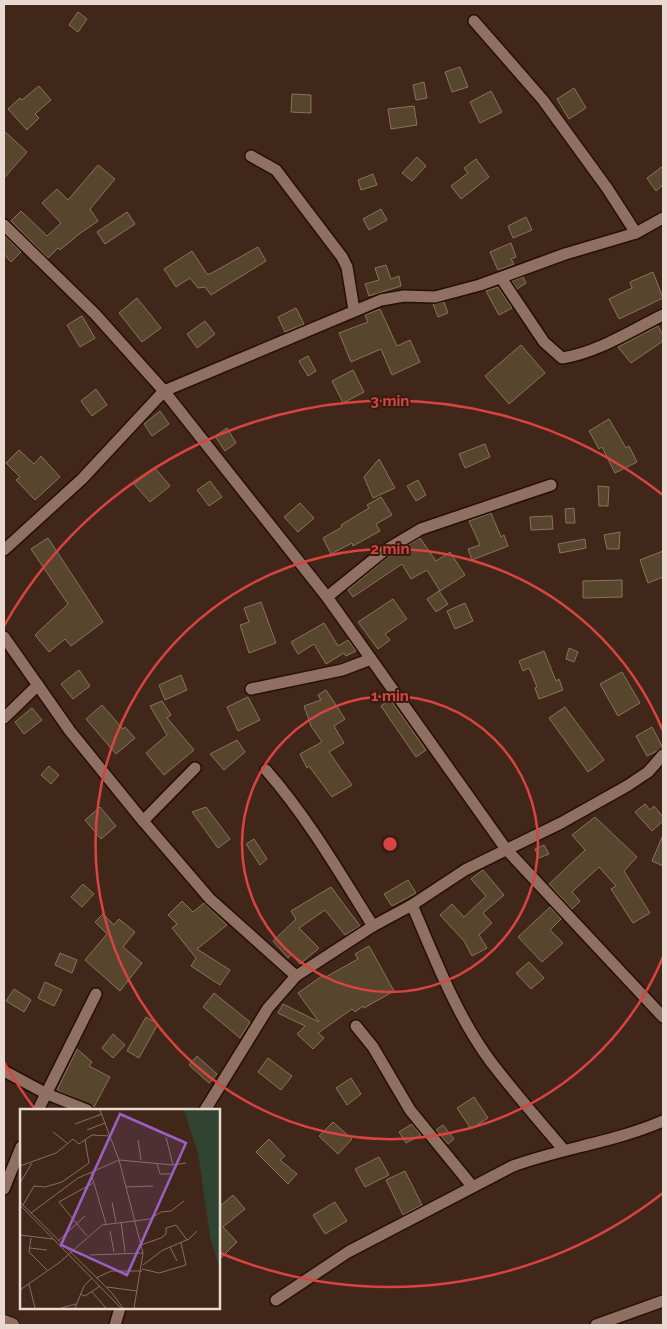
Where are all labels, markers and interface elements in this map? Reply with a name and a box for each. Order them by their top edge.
text: 3 min [371,392,409,410]
text: 2 min [371,540,409,558]
text: 1 min [371,687,409,705]
centre of rings [381,835,399,853]
inset map [20,1109,220,1309]

